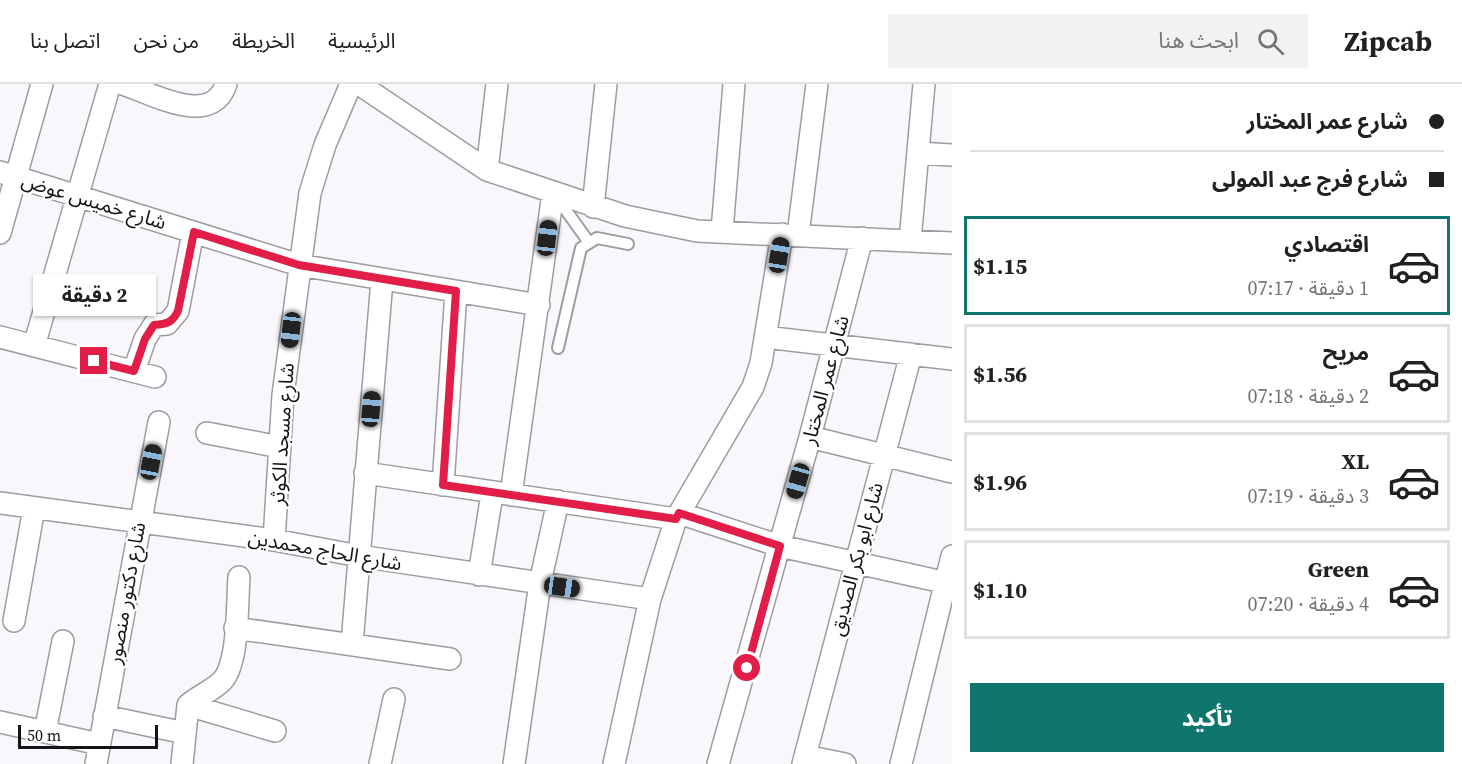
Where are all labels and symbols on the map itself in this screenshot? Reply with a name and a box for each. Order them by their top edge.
street label: شارع خميس عوض [18,166,170,237]
car [536,219,558,257]
car [767,236,791,274]
callout: 2 دقيقة [32,274,156,316]
car [280,311,302,349]
street label: شارع عمر المختار [794,312,857,449]
route end [80,347,107,374]
street label: شارع مسجد الكوثر [263,362,302,507]
car [360,390,382,428]
car [139,443,163,481]
car [784,461,812,501]
street label: شارع ابو بكر الصديق [822,479,891,639]
street label: شارع دكتور منصور [100,520,153,667]
street label: شارع الحاج محمدين [246,523,404,578]
car [543,576,581,598]
route start [733,654,760,681]
scale bar [18,722,158,750]

